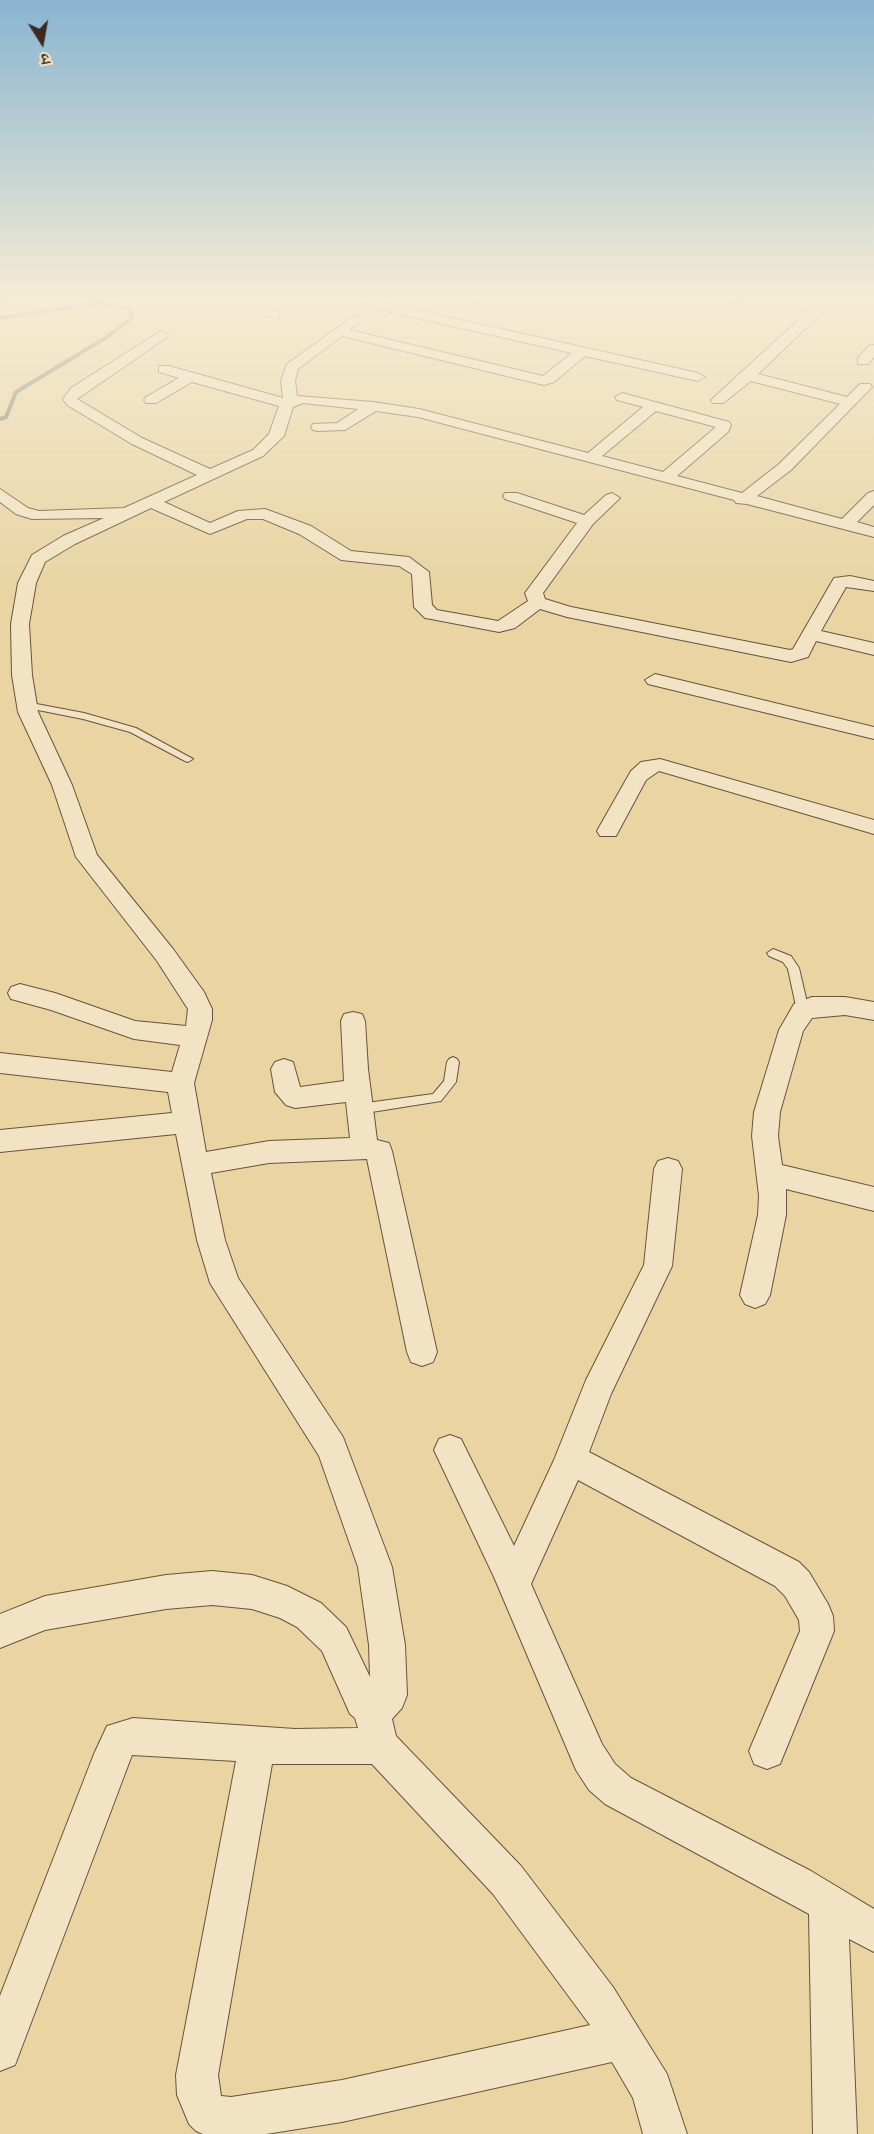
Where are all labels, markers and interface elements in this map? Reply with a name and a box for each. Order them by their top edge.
north arrow [12,12,72,72]
text: उ [39,47,52,72]

